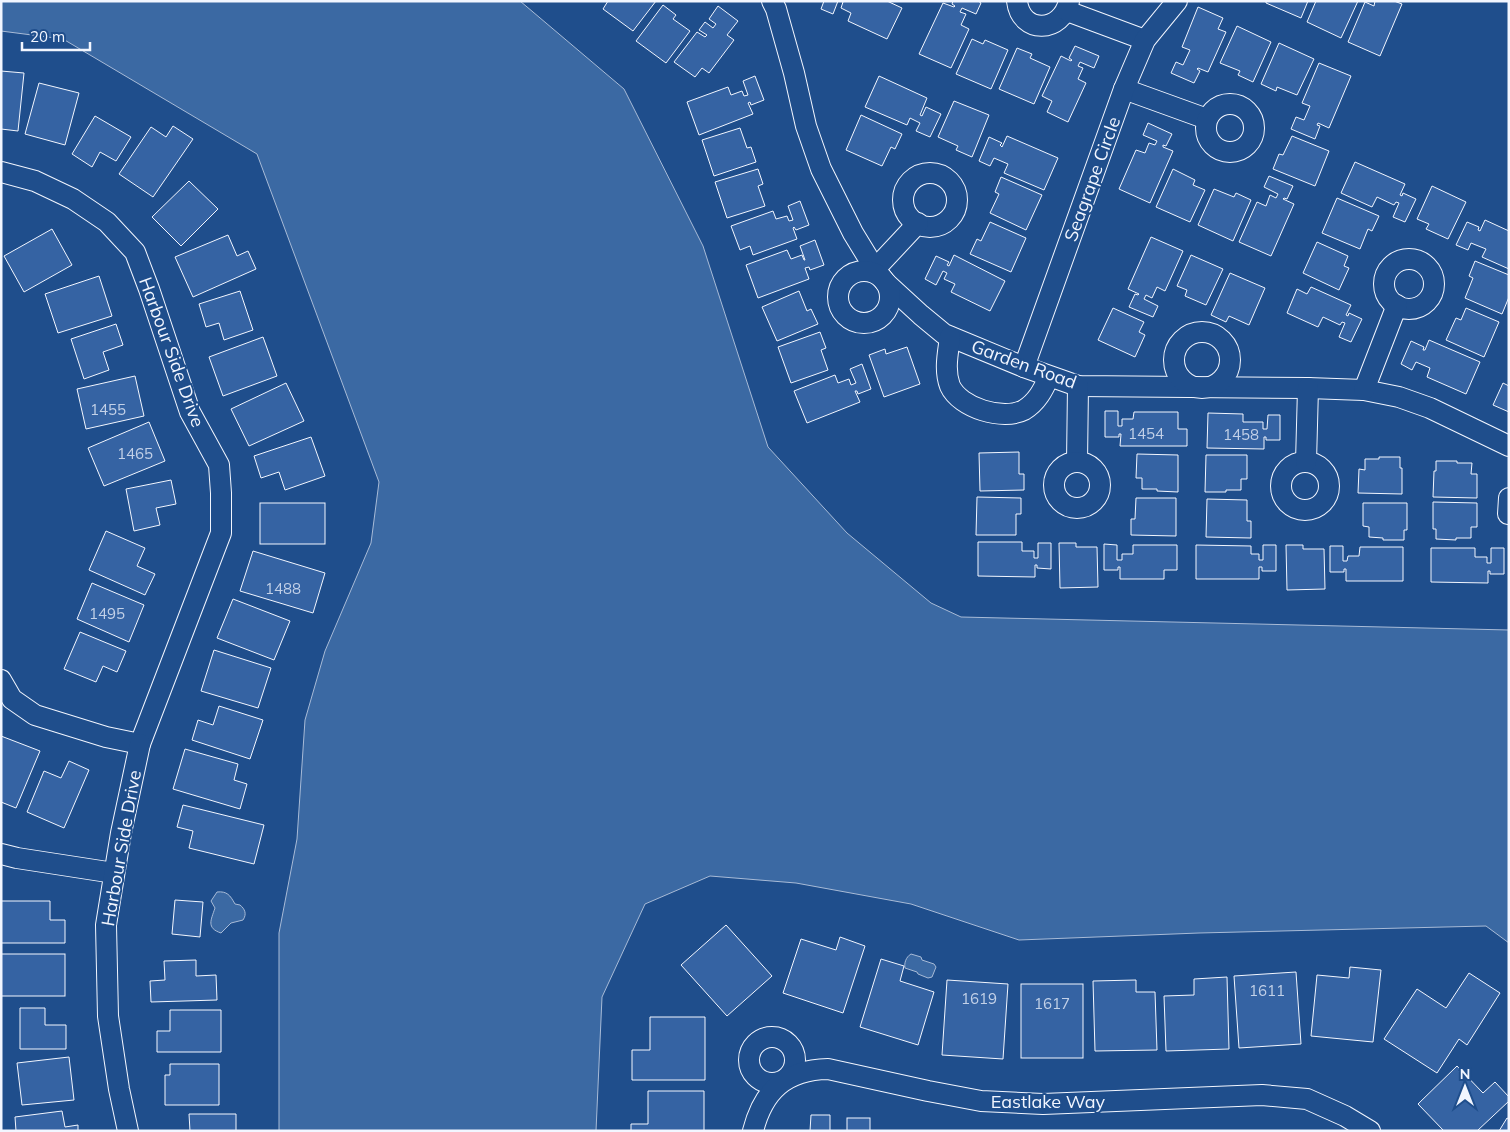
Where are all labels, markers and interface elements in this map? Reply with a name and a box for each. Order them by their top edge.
scale bar [22,20,90,52]
text: 20 m [30,27,65,46]
street label: Seagrape Circle [1059,113,1125,245]
street label: Harbour Side Drive [134,274,210,430]
street label: Garden Road [968,334,1080,394]
house number: 1455 [90,400,126,419]
house number: 1454 [1128,424,1164,443]
house number: 1458 [1223,425,1259,444]
house number: 1465 [117,444,153,463]
house number: 1488 [265,579,301,598]
house number: 1495 [89,604,125,623]
street label: Harbour Side Drive [96,768,146,928]
house number: 1611 [1249,981,1285,1000]
house number: 1619 [961,989,997,1008]
house number: 1617 [1034,994,1070,1013]
north arrow [1440,1062,1490,1112]
text: N [1460,1065,1470,1083]
street label: Eastlake Way [991,1090,1106,1113]

